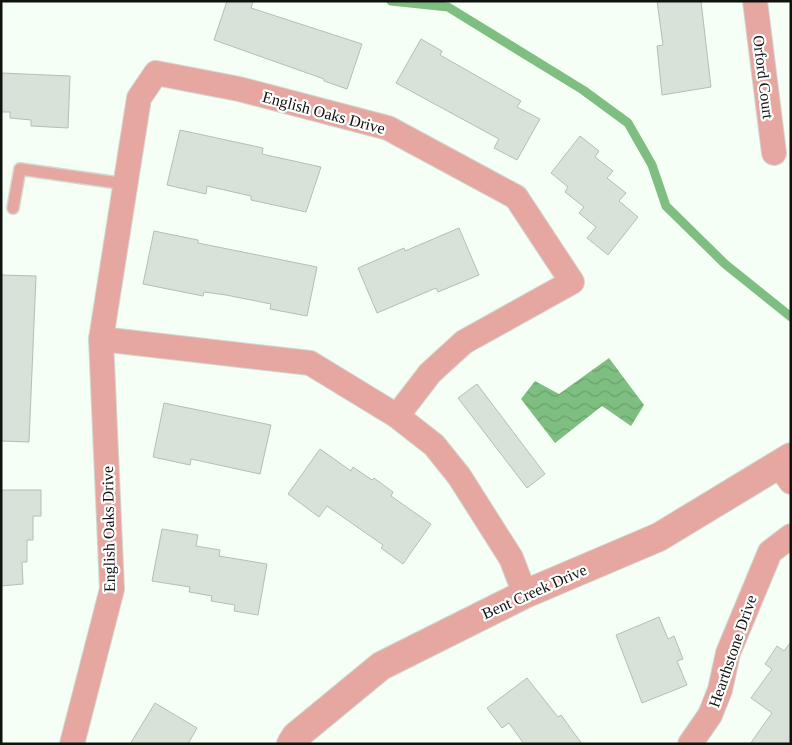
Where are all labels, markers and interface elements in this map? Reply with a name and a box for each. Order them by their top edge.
street label: Orford Court [750,34,777,120]
street label: English Oaks Drive [260,88,387,138]
street label: English Oaks Drive [99,466,119,592]
street label: Bent Creek Drive [479,561,589,622]
street label: Hearthstone Drive [705,593,760,710]

